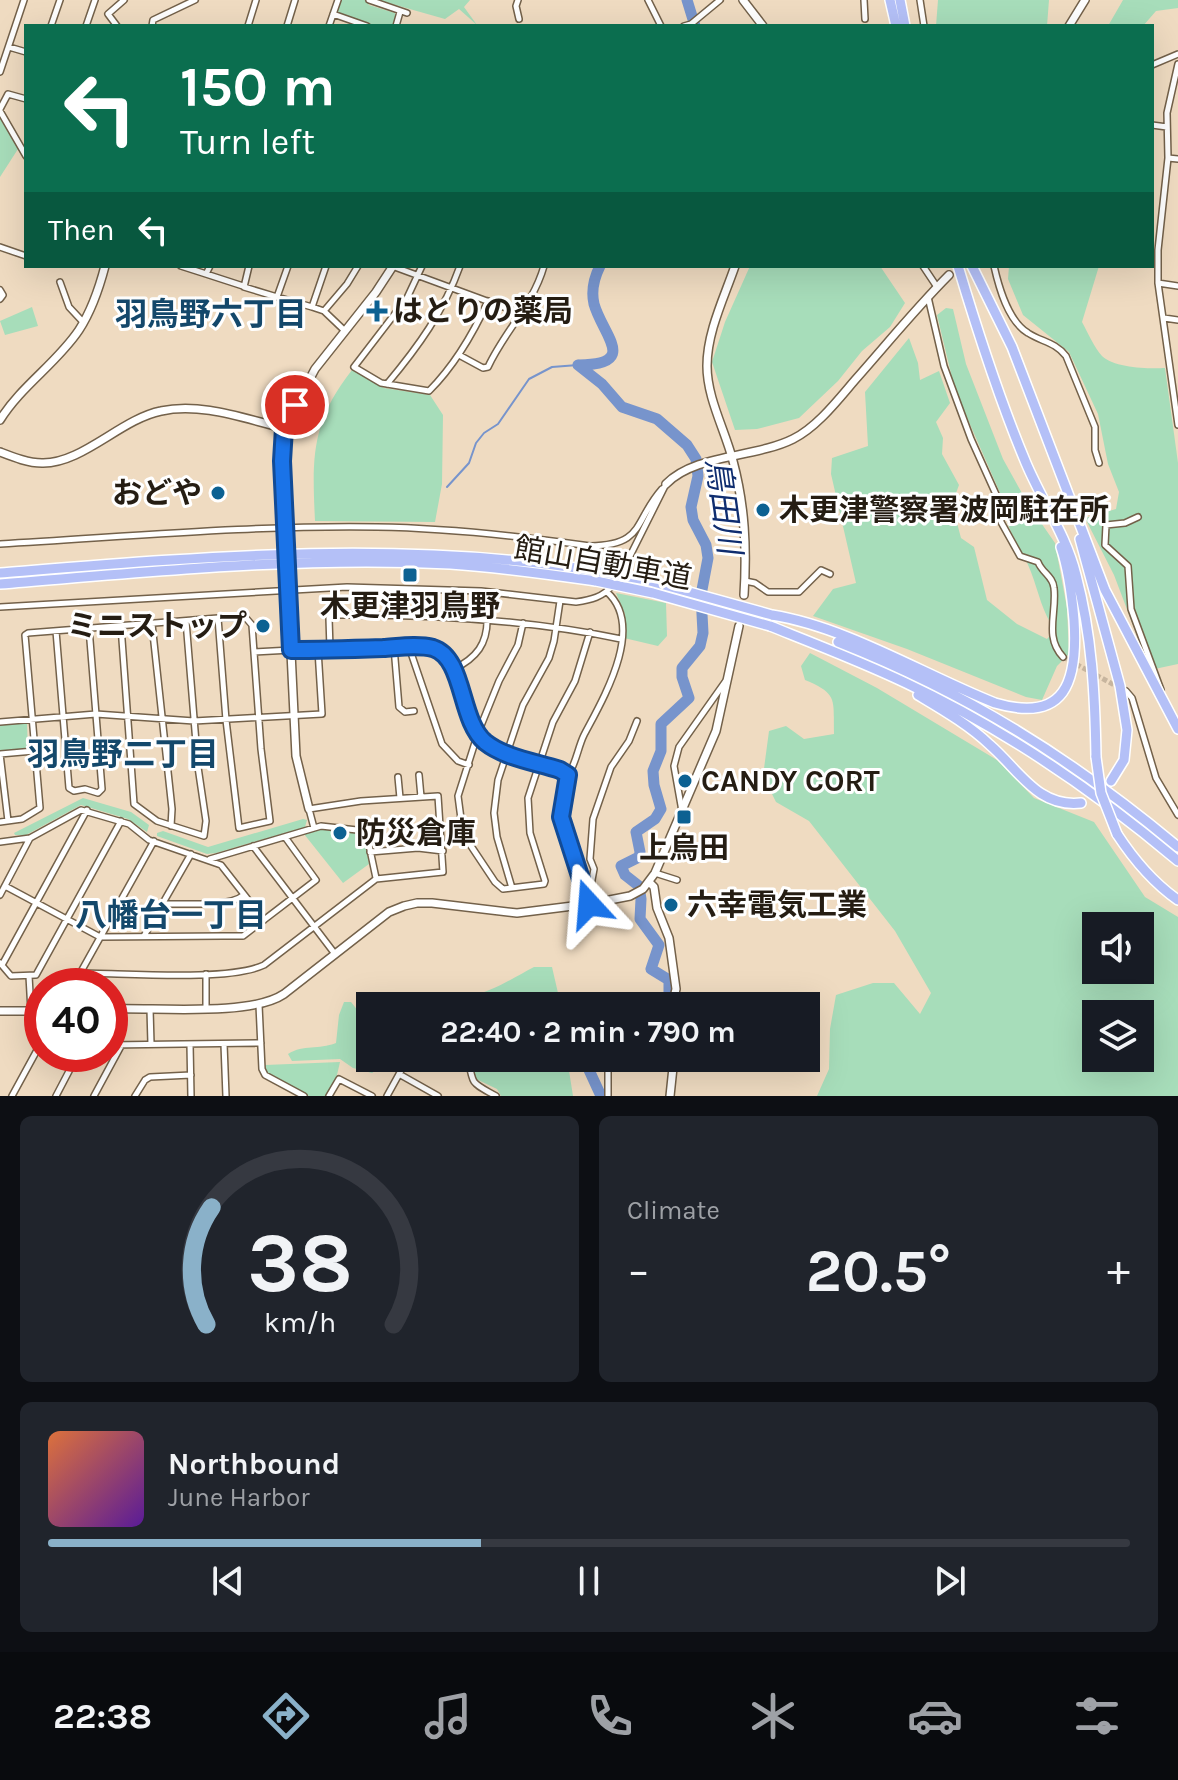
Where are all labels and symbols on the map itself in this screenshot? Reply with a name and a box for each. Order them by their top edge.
place label: はとりの薬局 [393,293,573,329]
district label: 羽鳥野六丁目 [115,296,307,333]
marker: はとりの薬局 [368,302,386,320]
pin [261,371,329,439]
water label: 鳥田川 [699,456,749,559]
place label: おどや [112,475,202,511]
marker: おどや [209,484,227,502]
place label: 木更津警察署波岡駐在所 [779,492,1109,528]
marker: 木更津警察署波岡駐在所 [754,501,772,519]
street label: 館山自動車道 [511,530,695,596]
marker: 木更津羽鳥野 [401,566,419,584]
place label: 木更津羽鳥野 [320,588,500,624]
place label: ミニストップ [67,608,247,644]
marker: ミニストップ [254,617,272,635]
district label: 羽鳥野二丁目 [27,736,219,773]
place label: CANDY CORT [701,763,880,799]
marker: CANDY CORT [676,772,694,790]
marker: 上烏田 [675,808,693,826]
place label: 防災倉庫 [356,815,476,851]
marker: 防災倉庫 [331,824,349,842]
place label: 上烏田 [639,830,729,866]
position arrow [547,862,631,946]
place label: 六幸電気工業 [687,887,867,923]
marker: 六幸電気工業 [662,896,680,914]
district label: 八幡台一丁目 [75,897,267,934]
speed limit sign: 40 [24,968,128,1072]

